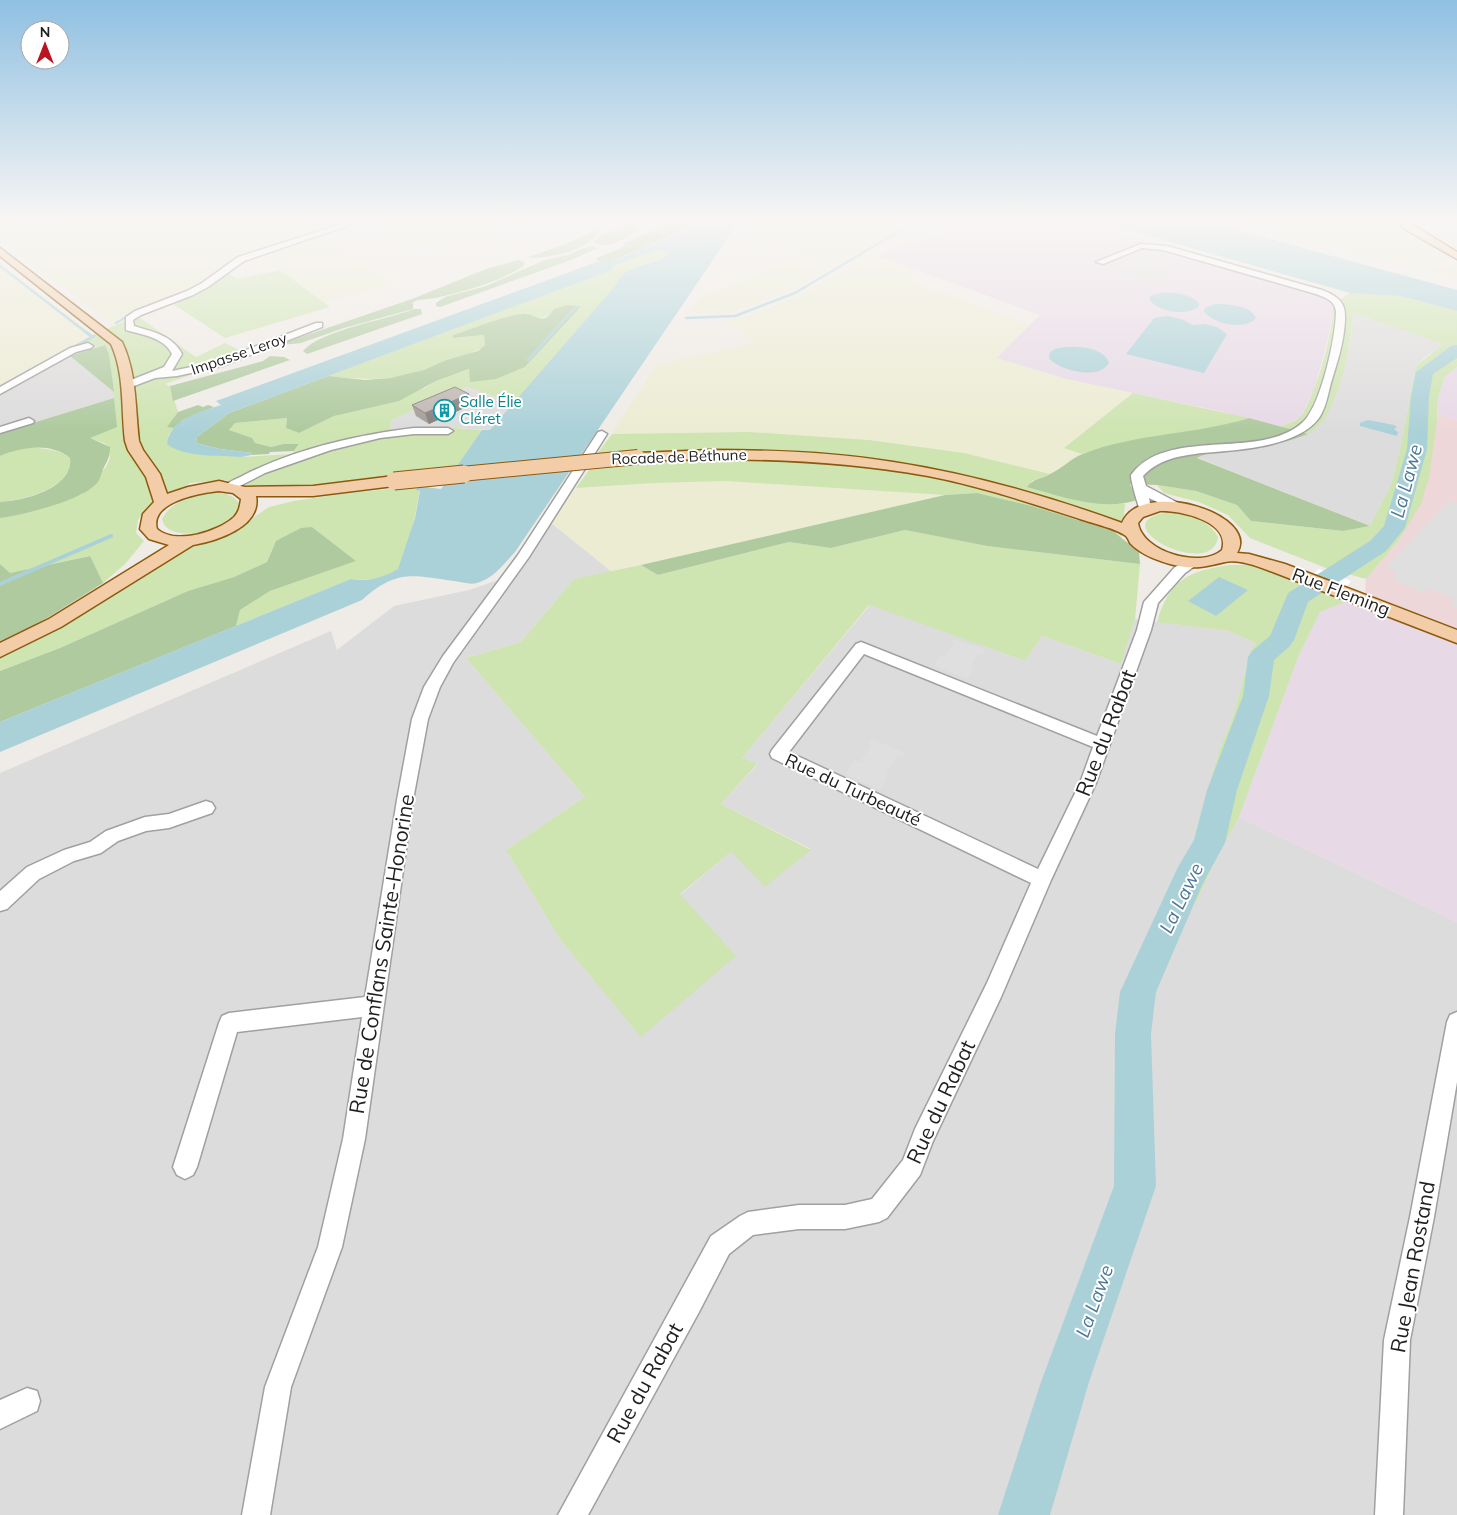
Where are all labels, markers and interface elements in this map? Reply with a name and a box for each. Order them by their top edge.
north arrow [20,20,70,70]
text: N [40,23,50,41]
street label: Impasse Leroy [188,328,289,379]
place label: Salle Élie Cléret [460,392,522,428]
building icon: Salle Élie Cléret [432,399,456,423]
water label: La Lawe [1385,442,1427,520]
street label: Rocade de Béthune [611,445,747,468]
street label: Rue Fleming [1289,562,1393,621]
street label: Rue du Rabat [1069,666,1141,800]
street label: Rue du Turbeauté [782,748,925,831]
street label: Rue de Conflans Sainte-Honorine [343,792,419,1116]
water label: La Lawe [1154,859,1208,937]
street label: Rue du Rabat [900,1036,980,1168]
street label: Rue Jean Rostand [1384,1179,1440,1355]
water label: La Lawe [1070,1262,1118,1340]
street label: Rue du Rabat [600,1318,688,1447]

